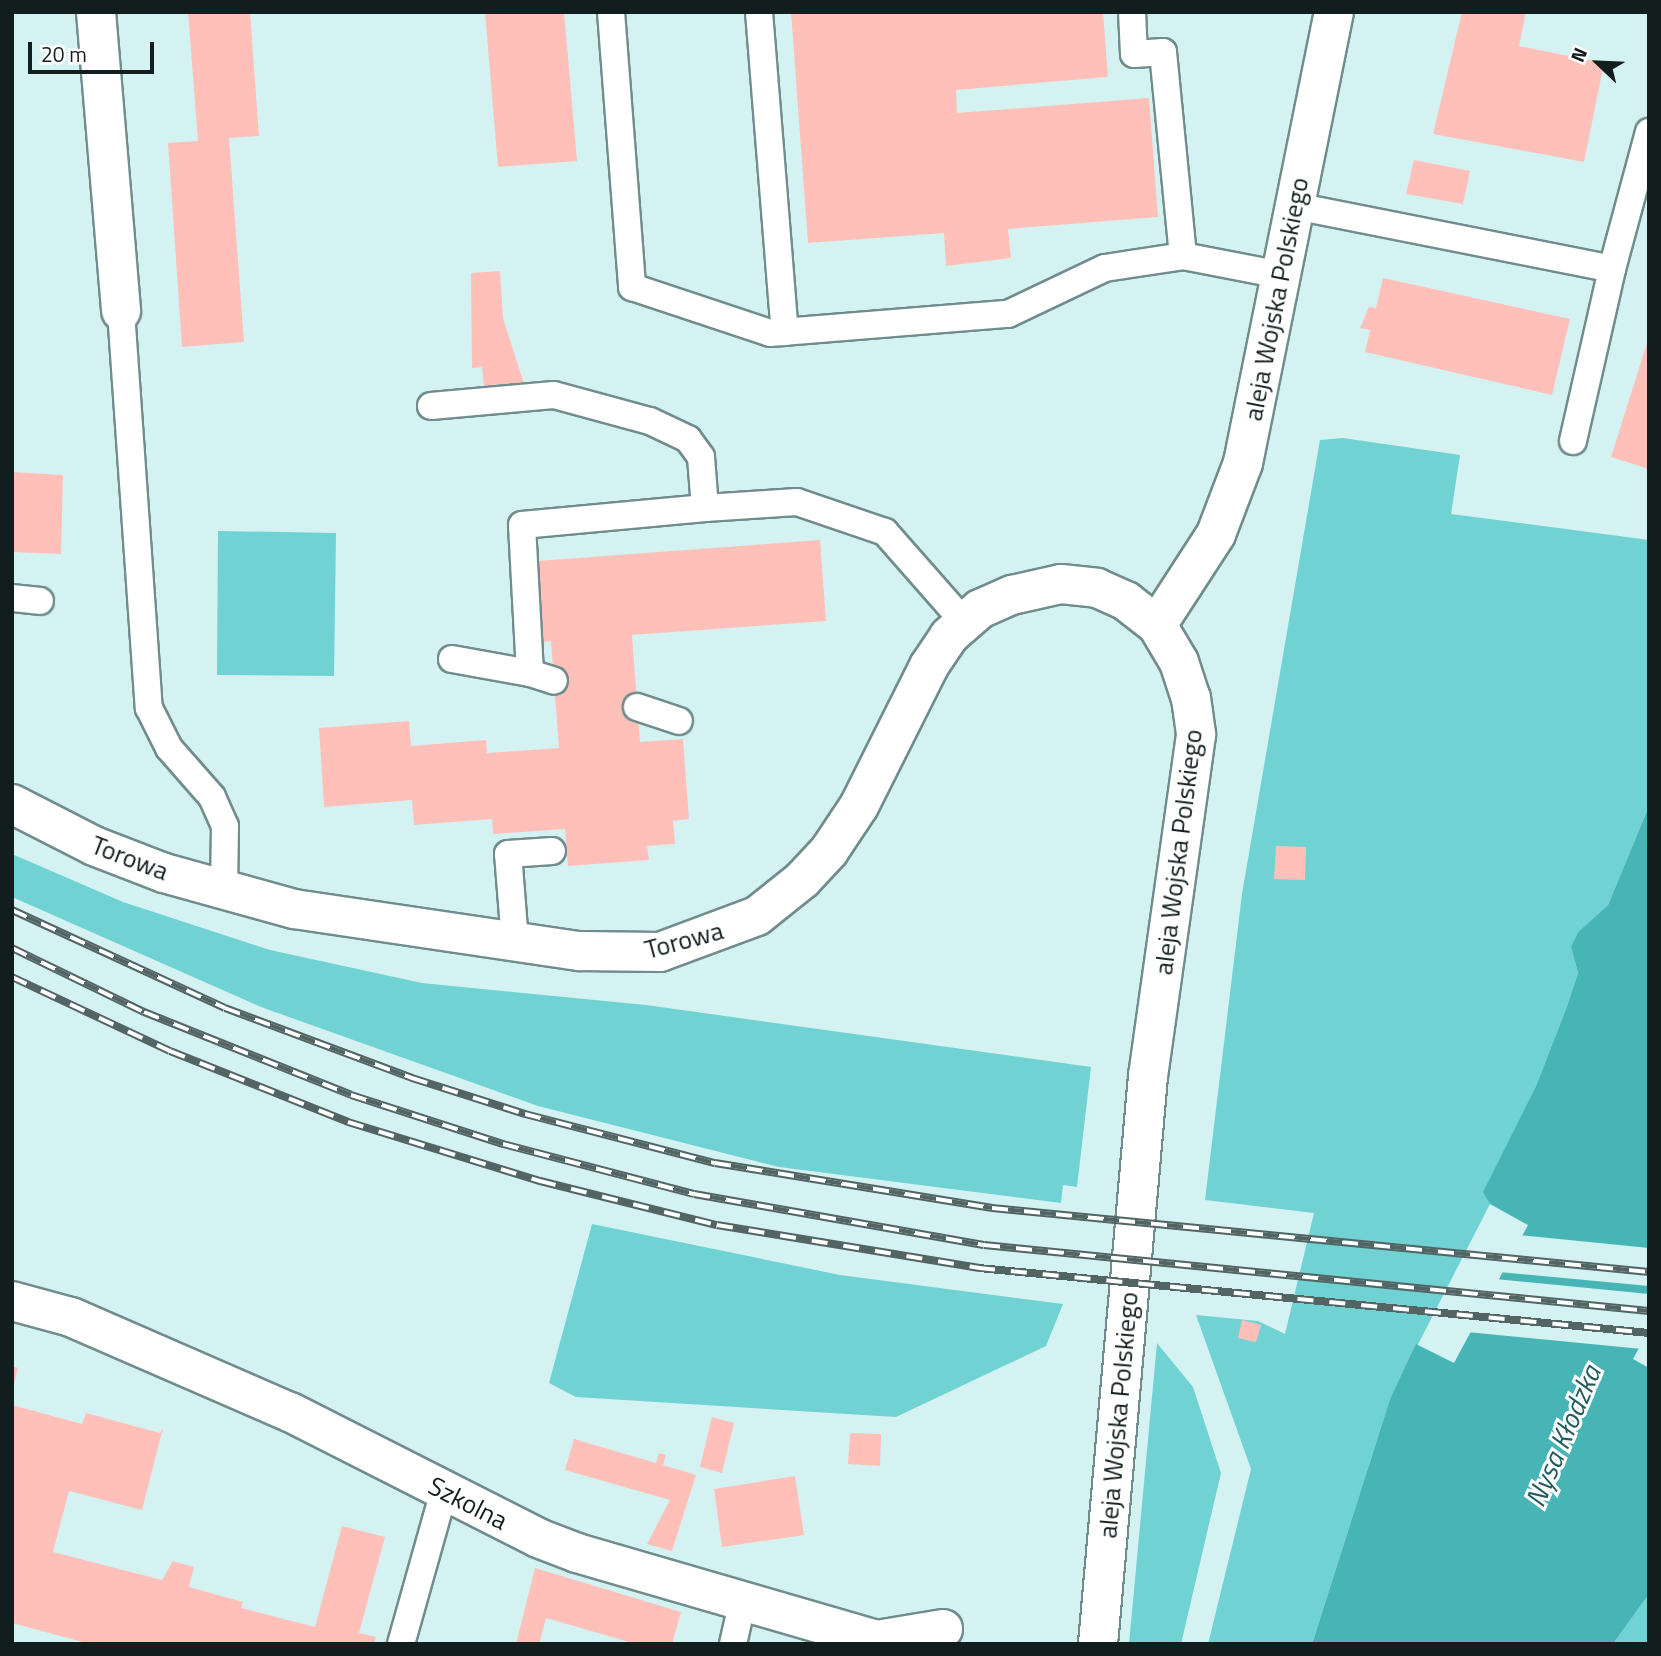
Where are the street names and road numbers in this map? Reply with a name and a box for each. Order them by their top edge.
street label: aleja Wojska Polskiego [1237,175,1315,423]
street label: aleja Wojska Polskiego [1147,727,1209,977]
street label: Torowa [87,829,173,887]
street label: Torowa [641,915,727,965]
street label: aleja Wojska Polskiego [1092,1290,1144,1540]
street label: Szkolna [423,1470,513,1536]

